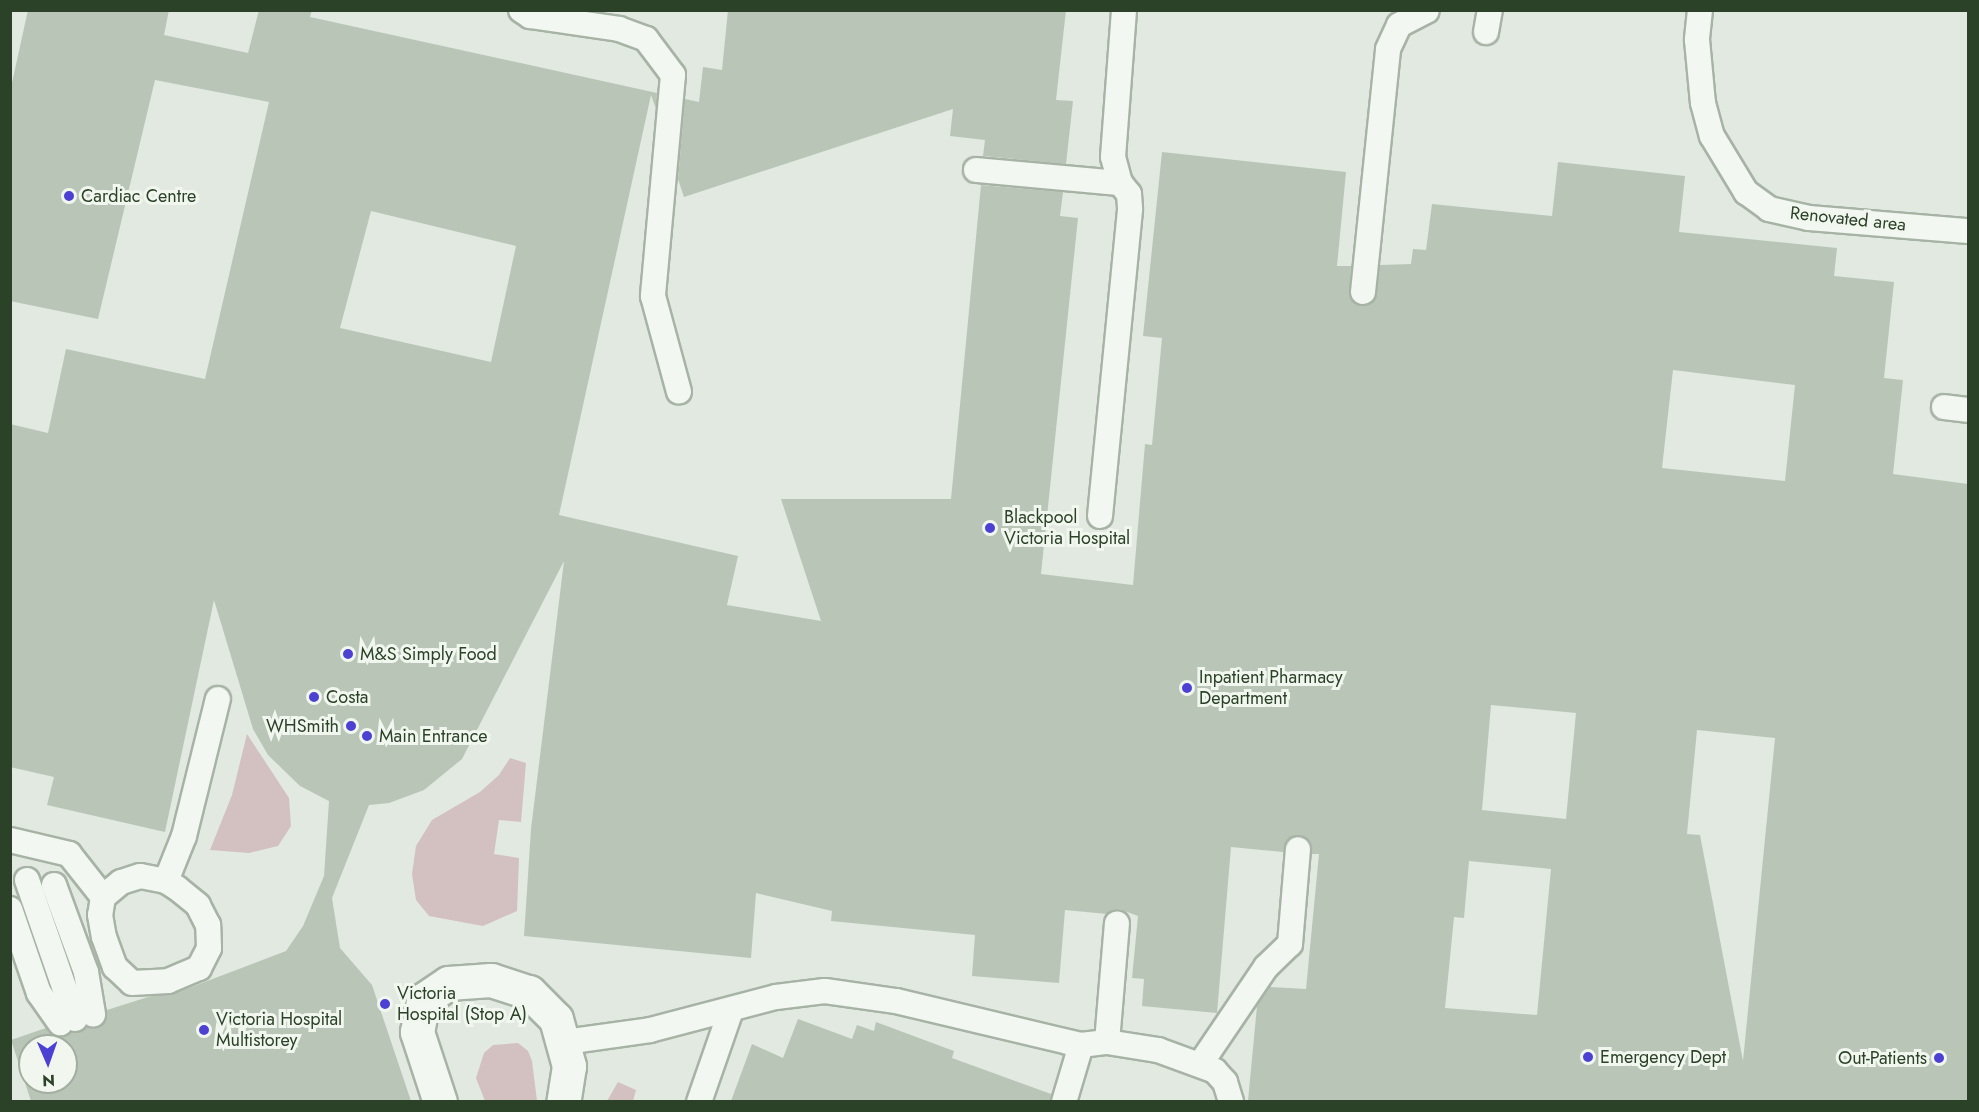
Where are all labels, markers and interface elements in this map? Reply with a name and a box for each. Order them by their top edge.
place label: Cardiac Centre [81,185,196,207]
marker: Cardiac Centre [62,189,76,203]
street label: Renovated area [1789,202,1907,236]
place label: Blackpool Victoria Hospital [1004,507,1130,550]
marker: Blackpool Victoria Hospital [981,519,999,537]
place label: M&S Simply Food [360,643,497,665]
marker: M&S Simply Food [341,647,355,661]
place label: Inpatient Pharmacy Department [1199,667,1343,710]
marker: Inpatient Pharmacy Department [1180,681,1194,695]
place label: Costa [326,686,368,708]
marker: Costa [307,690,321,704]
place label: WHSmith [266,715,339,737]
marker: WHSmith [344,719,358,733]
place label: Main Entrance [379,725,488,747]
marker: Main Entrance [360,729,374,743]
place label: Victoria Hospital (Stop A) [397,983,527,1026]
marker: Victoria Hospital (Stop A) [378,997,392,1011]
place label: Victoria Hospital Multistorey [216,1009,342,1052]
marker: Victoria Hospital Multistorey [197,1023,211,1037]
north arrow [18,1034,78,1094]
place label: Emergency Dept [1600,1046,1726,1068]
place label: Out-Patients [1838,1047,1927,1069]
marker: Emergency Dept [1581,1050,1595,1064]
marker: Out-Patients [1932,1051,1946,1065]
text: N [42,1069,55,1092]

